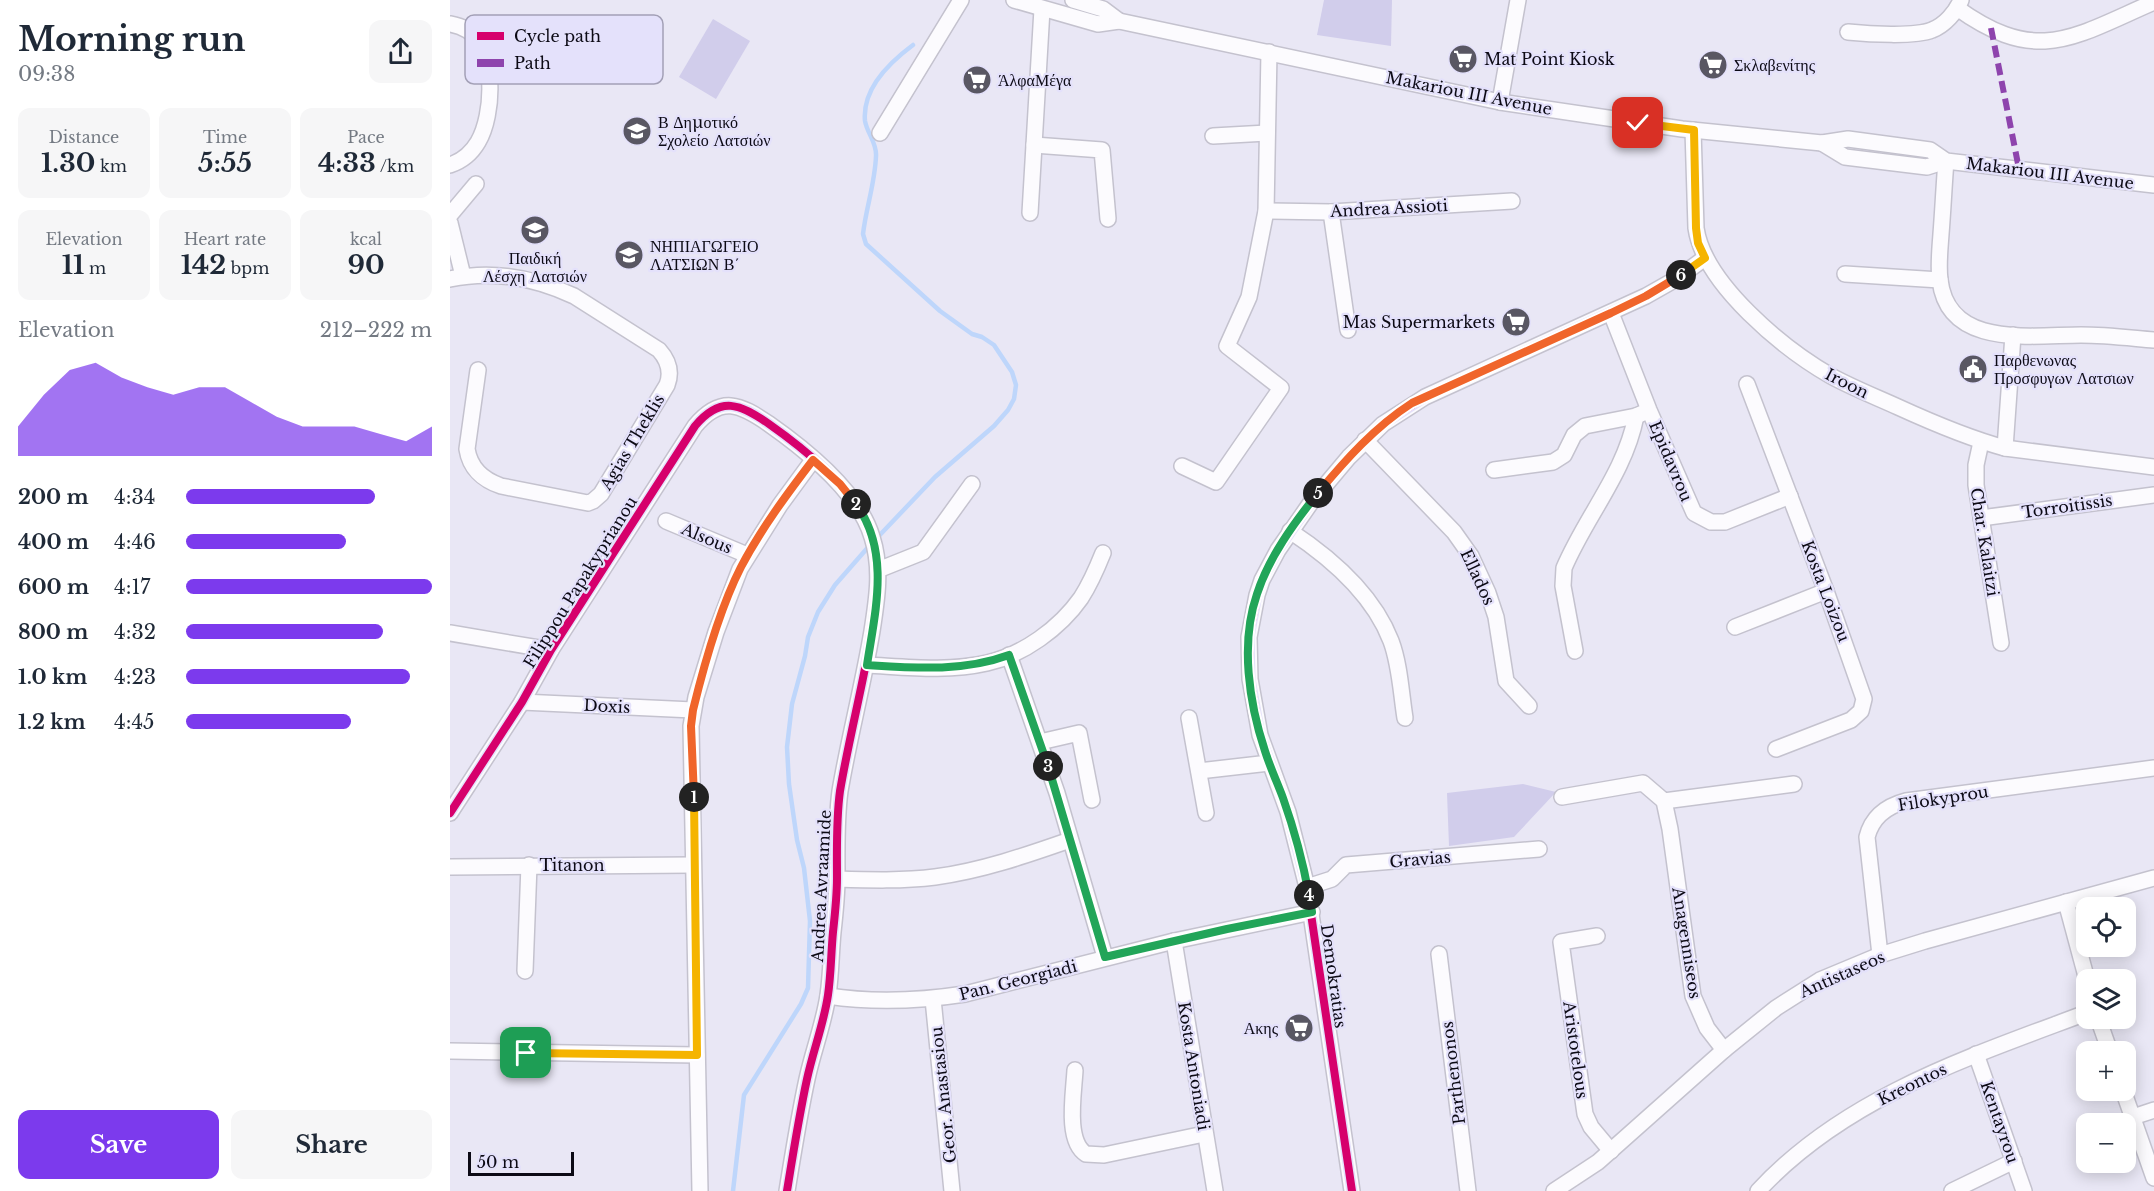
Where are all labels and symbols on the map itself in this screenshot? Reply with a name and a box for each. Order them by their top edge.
legend [465,15,663,84]
text: Cycle path [514,26,601,46]
supermarket icon: Mat Point Kiosk [1447,43,1479,75]
place label: Mat Point Kiosk [1484,49,1615,69]
supermarket icon: Σκλαβενίτης [1697,49,1729,81]
text: Path [514,53,551,73]
place label: Σκλαβενίτης [1734,55,1816,75]
supermarket icon: ΆλφαΜέγα [961,64,993,96]
street label: Makariou III Avenue [1384,67,1554,119]
place label: ΆλφαΜέγα [998,70,1072,90]
pin [1612,97,1663,148]
place label: Β Δημοτικό Σχολείο Λατσιών [658,112,771,150]
school or university icon: Β Δημοτικό Σχολείο Λατσιών [621,115,653,147]
street label: Makariou III Avenue [1965,153,2135,193]
street label: Andrea Assioti [1329,195,1449,221]
school or university icon: Παιδική Λέσχη Λατσιών [519,214,551,246]
place label: ΝΗΠΙΑΓΩΓΕΙΟ ΛΑΤΣΙΩΝ Β΄ [650,236,759,274]
school or university icon: ΝΗΠΙΑΓΩΓΕΙΟ ΛΑΤΣΙΩΝ Β΄ [613,239,645,271]
place label: Παιδική Λέσχη Λατσιών [483,248,587,286]
pin: 6 [1666,260,1696,290]
supermarket icon: Mas Supermarkets [1500,306,1532,338]
place label: Mas Supermarkets [1343,312,1495,332]
place label: Παρθενωνας Προσφυγων Λατσιων [1994,350,2134,388]
public building icon: Παρθενωνας Προσφυγων Λατσιων [1957,353,1989,385]
street label: Iroon [1822,364,1872,402]
street label: Agias Theklis [595,390,668,494]
street label: Epidavrou [1645,418,1697,505]
pin: 5 [1303,478,1333,508]
street label: Char. Kalaitzi [1967,486,2004,598]
pin: 2 [841,489,871,519]
street label: Torroitissis [2020,490,2114,522]
street label: Filippou Papakyprianou [519,492,641,672]
street label: Alsous [678,518,735,558]
street label: Kosta Loizou [1798,538,1855,645]
street label: Ellados [1456,546,1500,608]
street label: Doxis [583,695,631,717]
pin: 3 [1033,751,1063,781]
street label: Filokyprou [1896,781,1990,815]
pin: 1 [679,782,709,812]
street label: Andrea Avraamide [807,809,835,964]
street label: Gravias [1389,846,1451,872]
street label: Titanon [539,855,605,875]
pin: 4 [1294,880,1324,910]
street label: Anagenniseos [1668,885,1706,1000]
street label: Demokratias [1317,923,1351,1029]
street label: Antistaseos [1795,946,1888,1002]
street label: Pan. Georgiadi [957,956,1080,1004]
street label: Aristotelous [1559,999,1593,1100]
street label: Kosta Antoniadi [1174,1000,1214,1132]
supermarket icon: Ακης [1283,1012,1315,1044]
place label: Ακης [1244,1018,1279,1038]
street label: Parthenonos [1437,1020,1469,1126]
street label: Geor. Anastasiou [926,1026,960,1164]
pin [500,1027,551,1078]
street label: Kreontos [1874,1059,1950,1109]
street label: Kentayrou [1977,1078,2024,1166]
scale bar [468,1149,574,1176]

